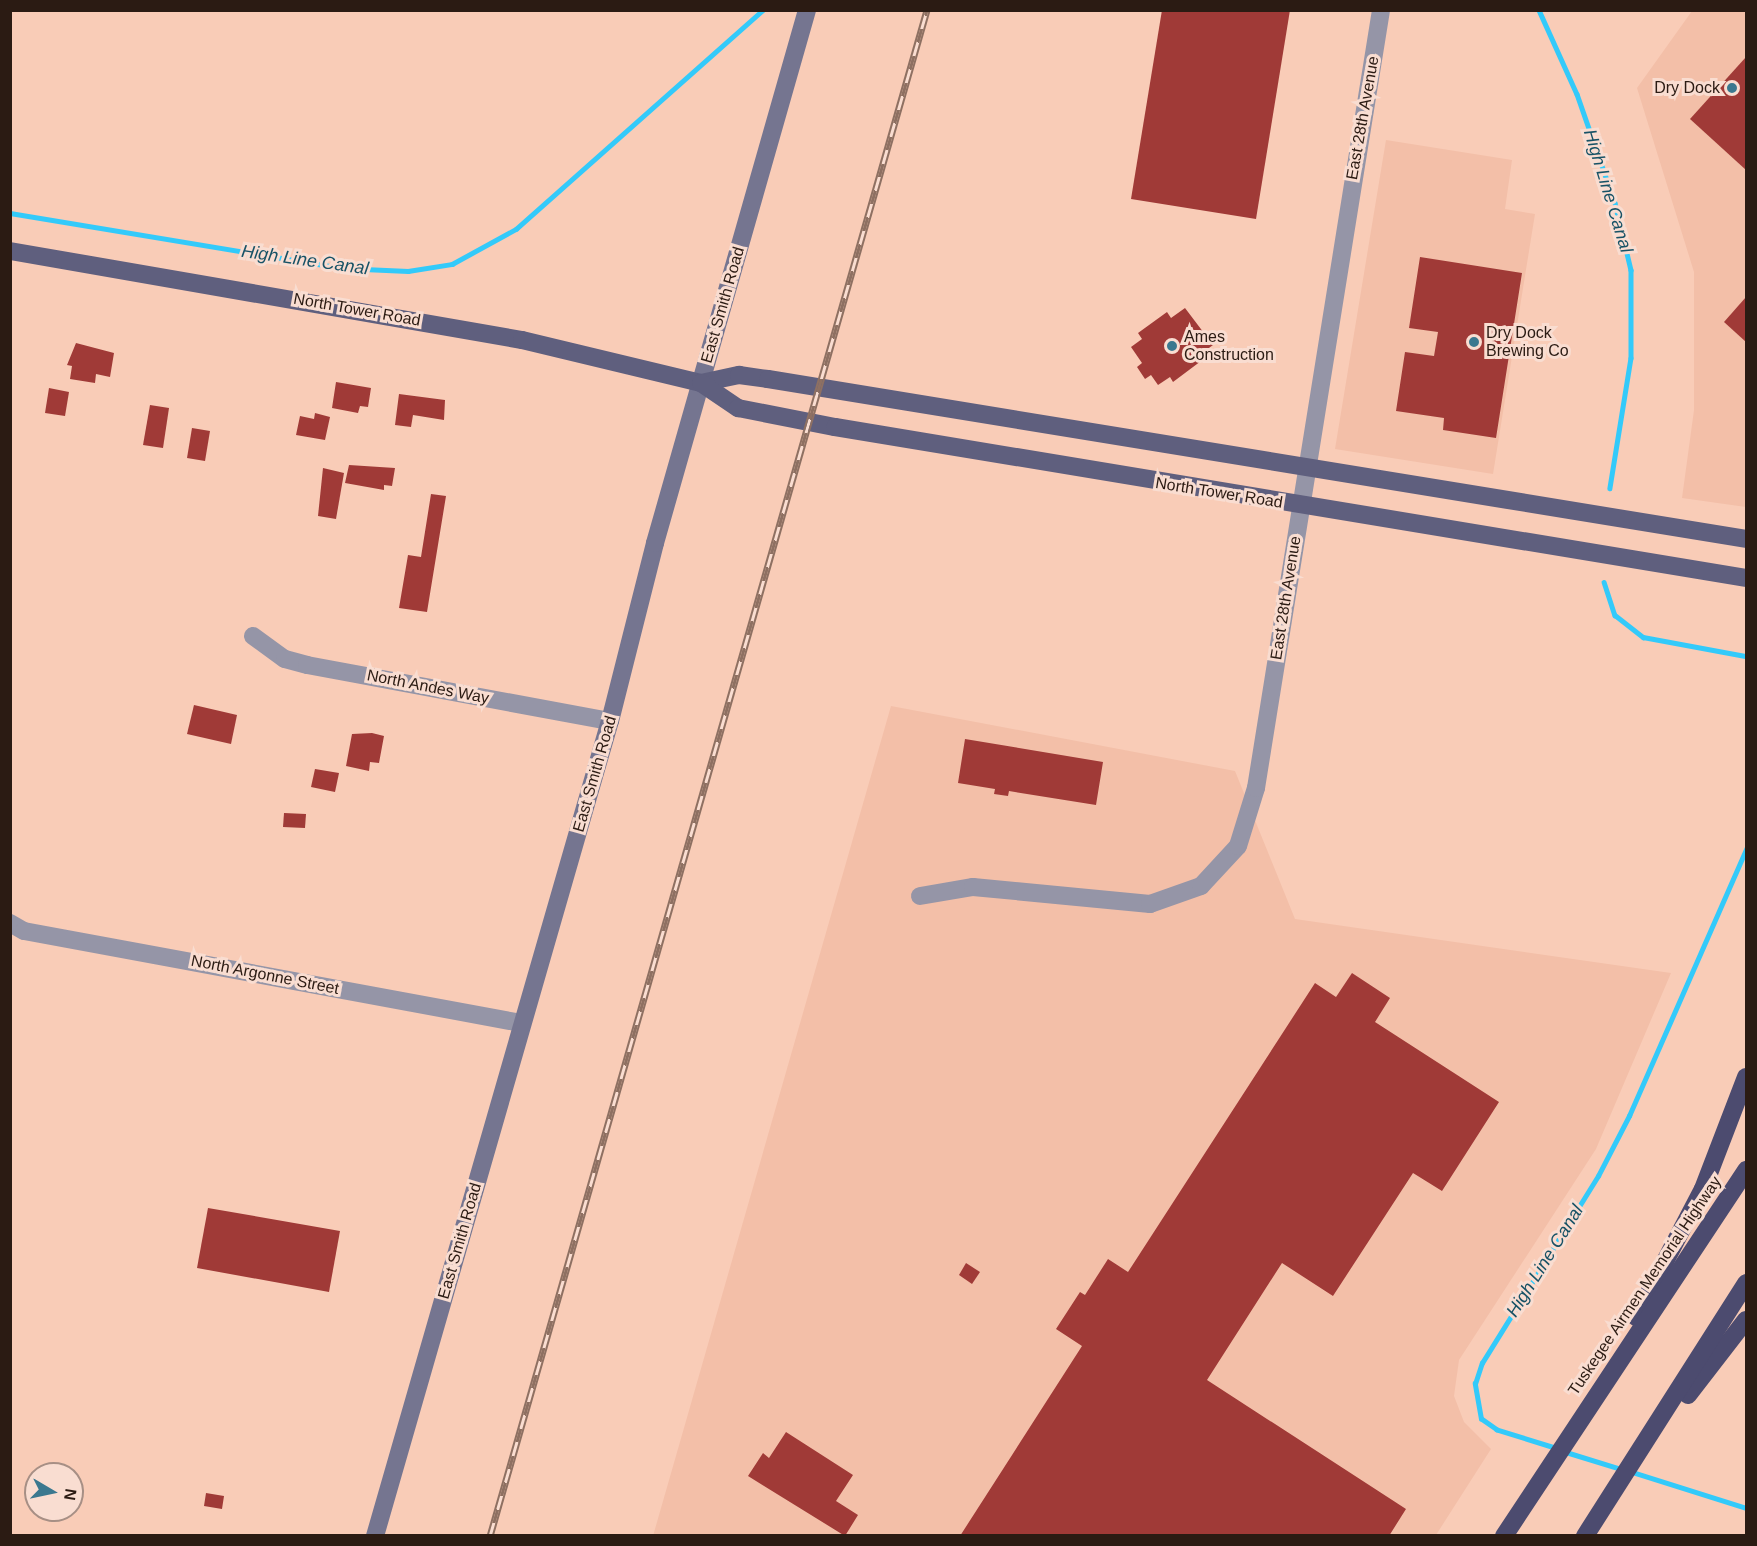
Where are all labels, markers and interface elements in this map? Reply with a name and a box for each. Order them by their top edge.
street label: East 28th Avenue [1343,54,1383,182]
place label: Dry Dock [1654,78,1720,98]
marker: Dry Dock [1725,81,1739,95]
water label: High Line Canal [1579,127,1637,255]
water label: High Line Canal [240,240,370,280]
street label: East Smith Road [697,245,749,365]
street label: North Tower Road [292,289,422,331]
place label: Dry Dock Brewing Co [1486,323,1569,361]
place label: Ames Construction [1184,327,1274,365]
marker: Dry Dock Brewing Co [1467,335,1481,349]
marker: Ames Construction [1165,339,1179,353]
street label: North Tower Road [1154,473,1284,513]
street label: East 28th Avenue [1267,534,1305,662]
street label: North Andes Way [365,666,491,708]
street label: East Smith Road [569,714,621,834]
street label: North Argonne Street [189,951,341,999]
street label: Tuskegee Airmen Memorial Highway [1564,1173,1726,1399]
street label: East Smith Road [434,1181,486,1301]
water label: High Line Canal [1502,1201,1588,1321]
north arrow [24,1462,84,1522]
text: N [61,1488,80,1502]

